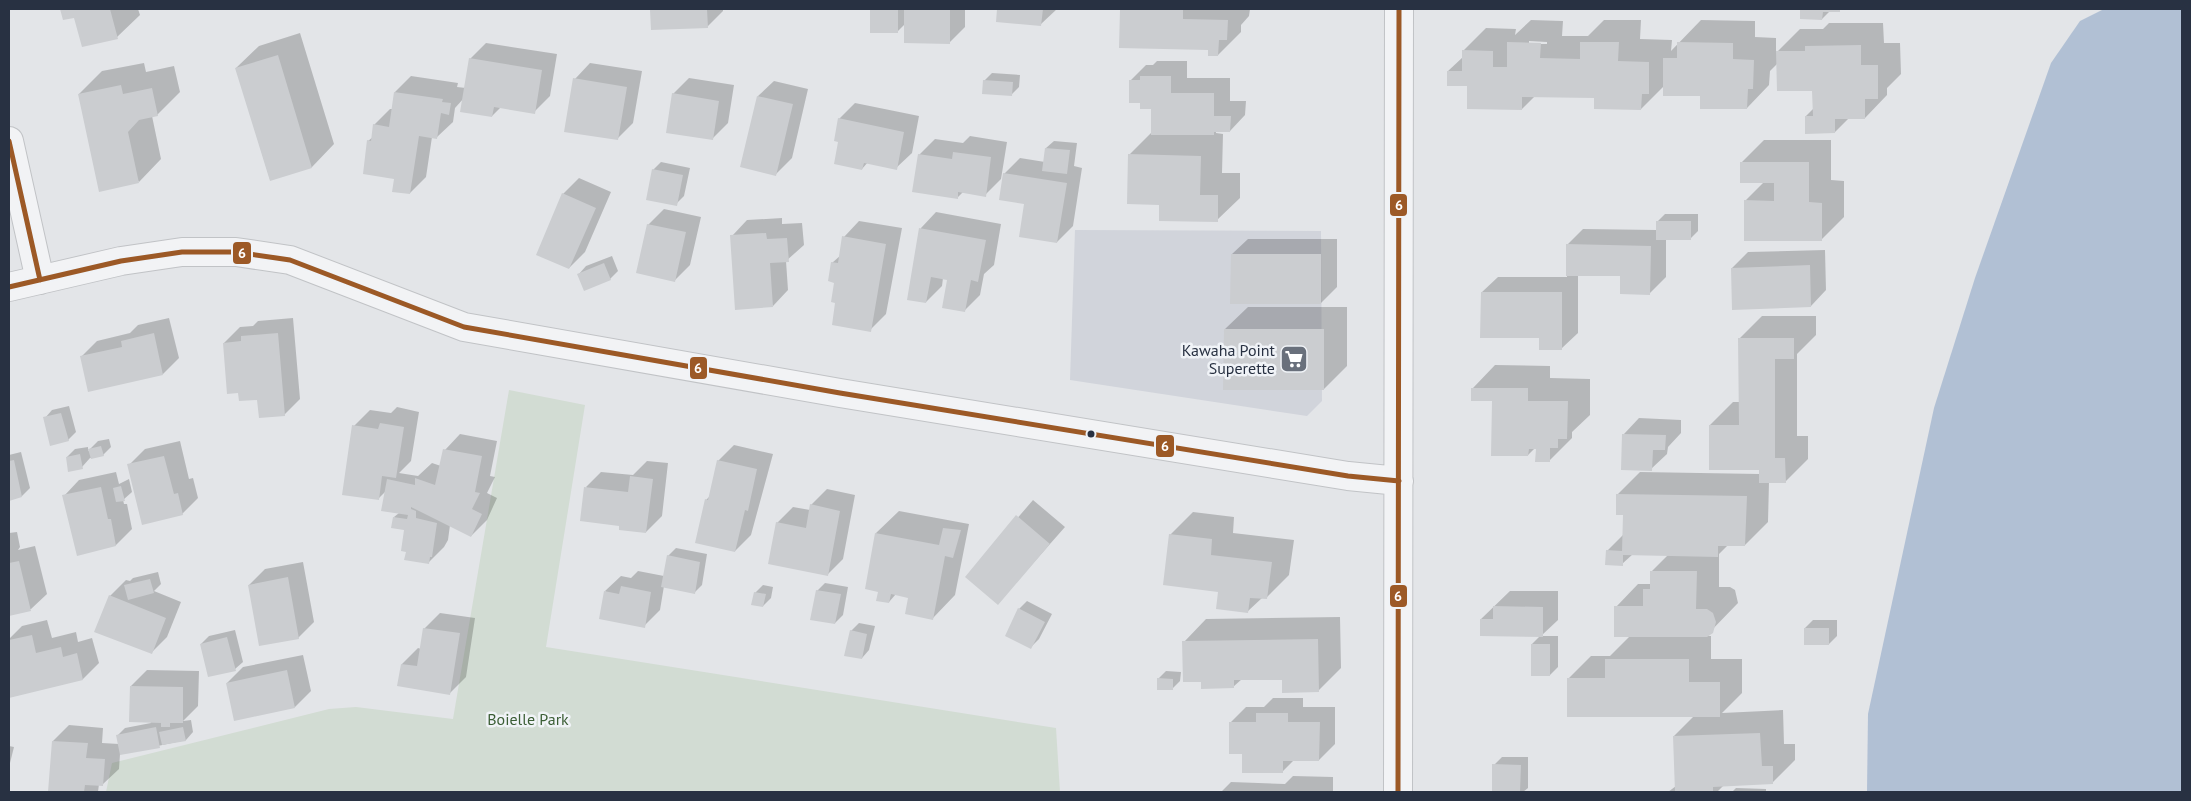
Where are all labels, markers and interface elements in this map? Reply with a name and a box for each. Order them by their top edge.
line badge: 6 [1389,193,1408,217]
text: 6 [1395,196,1403,214]
line badge: 6 [232,241,252,265]
text: 6 [238,244,246,262]
place label: Kawaha Point Superette [1182,340,1276,378]
supermarket icon: Kawaha Point Superette [1279,344,1309,374]
line badge: 6 [689,356,708,380]
text: 6 [694,359,702,377]
unlabelled marker [1086,429,1096,439]
line badge: 6 [1155,434,1175,458]
text: 6 [1161,437,1169,455]
line badge: 6 [1389,584,1408,608]
text: 6 [1394,587,1402,605]
park label: Boielle Park [487,709,569,729]

